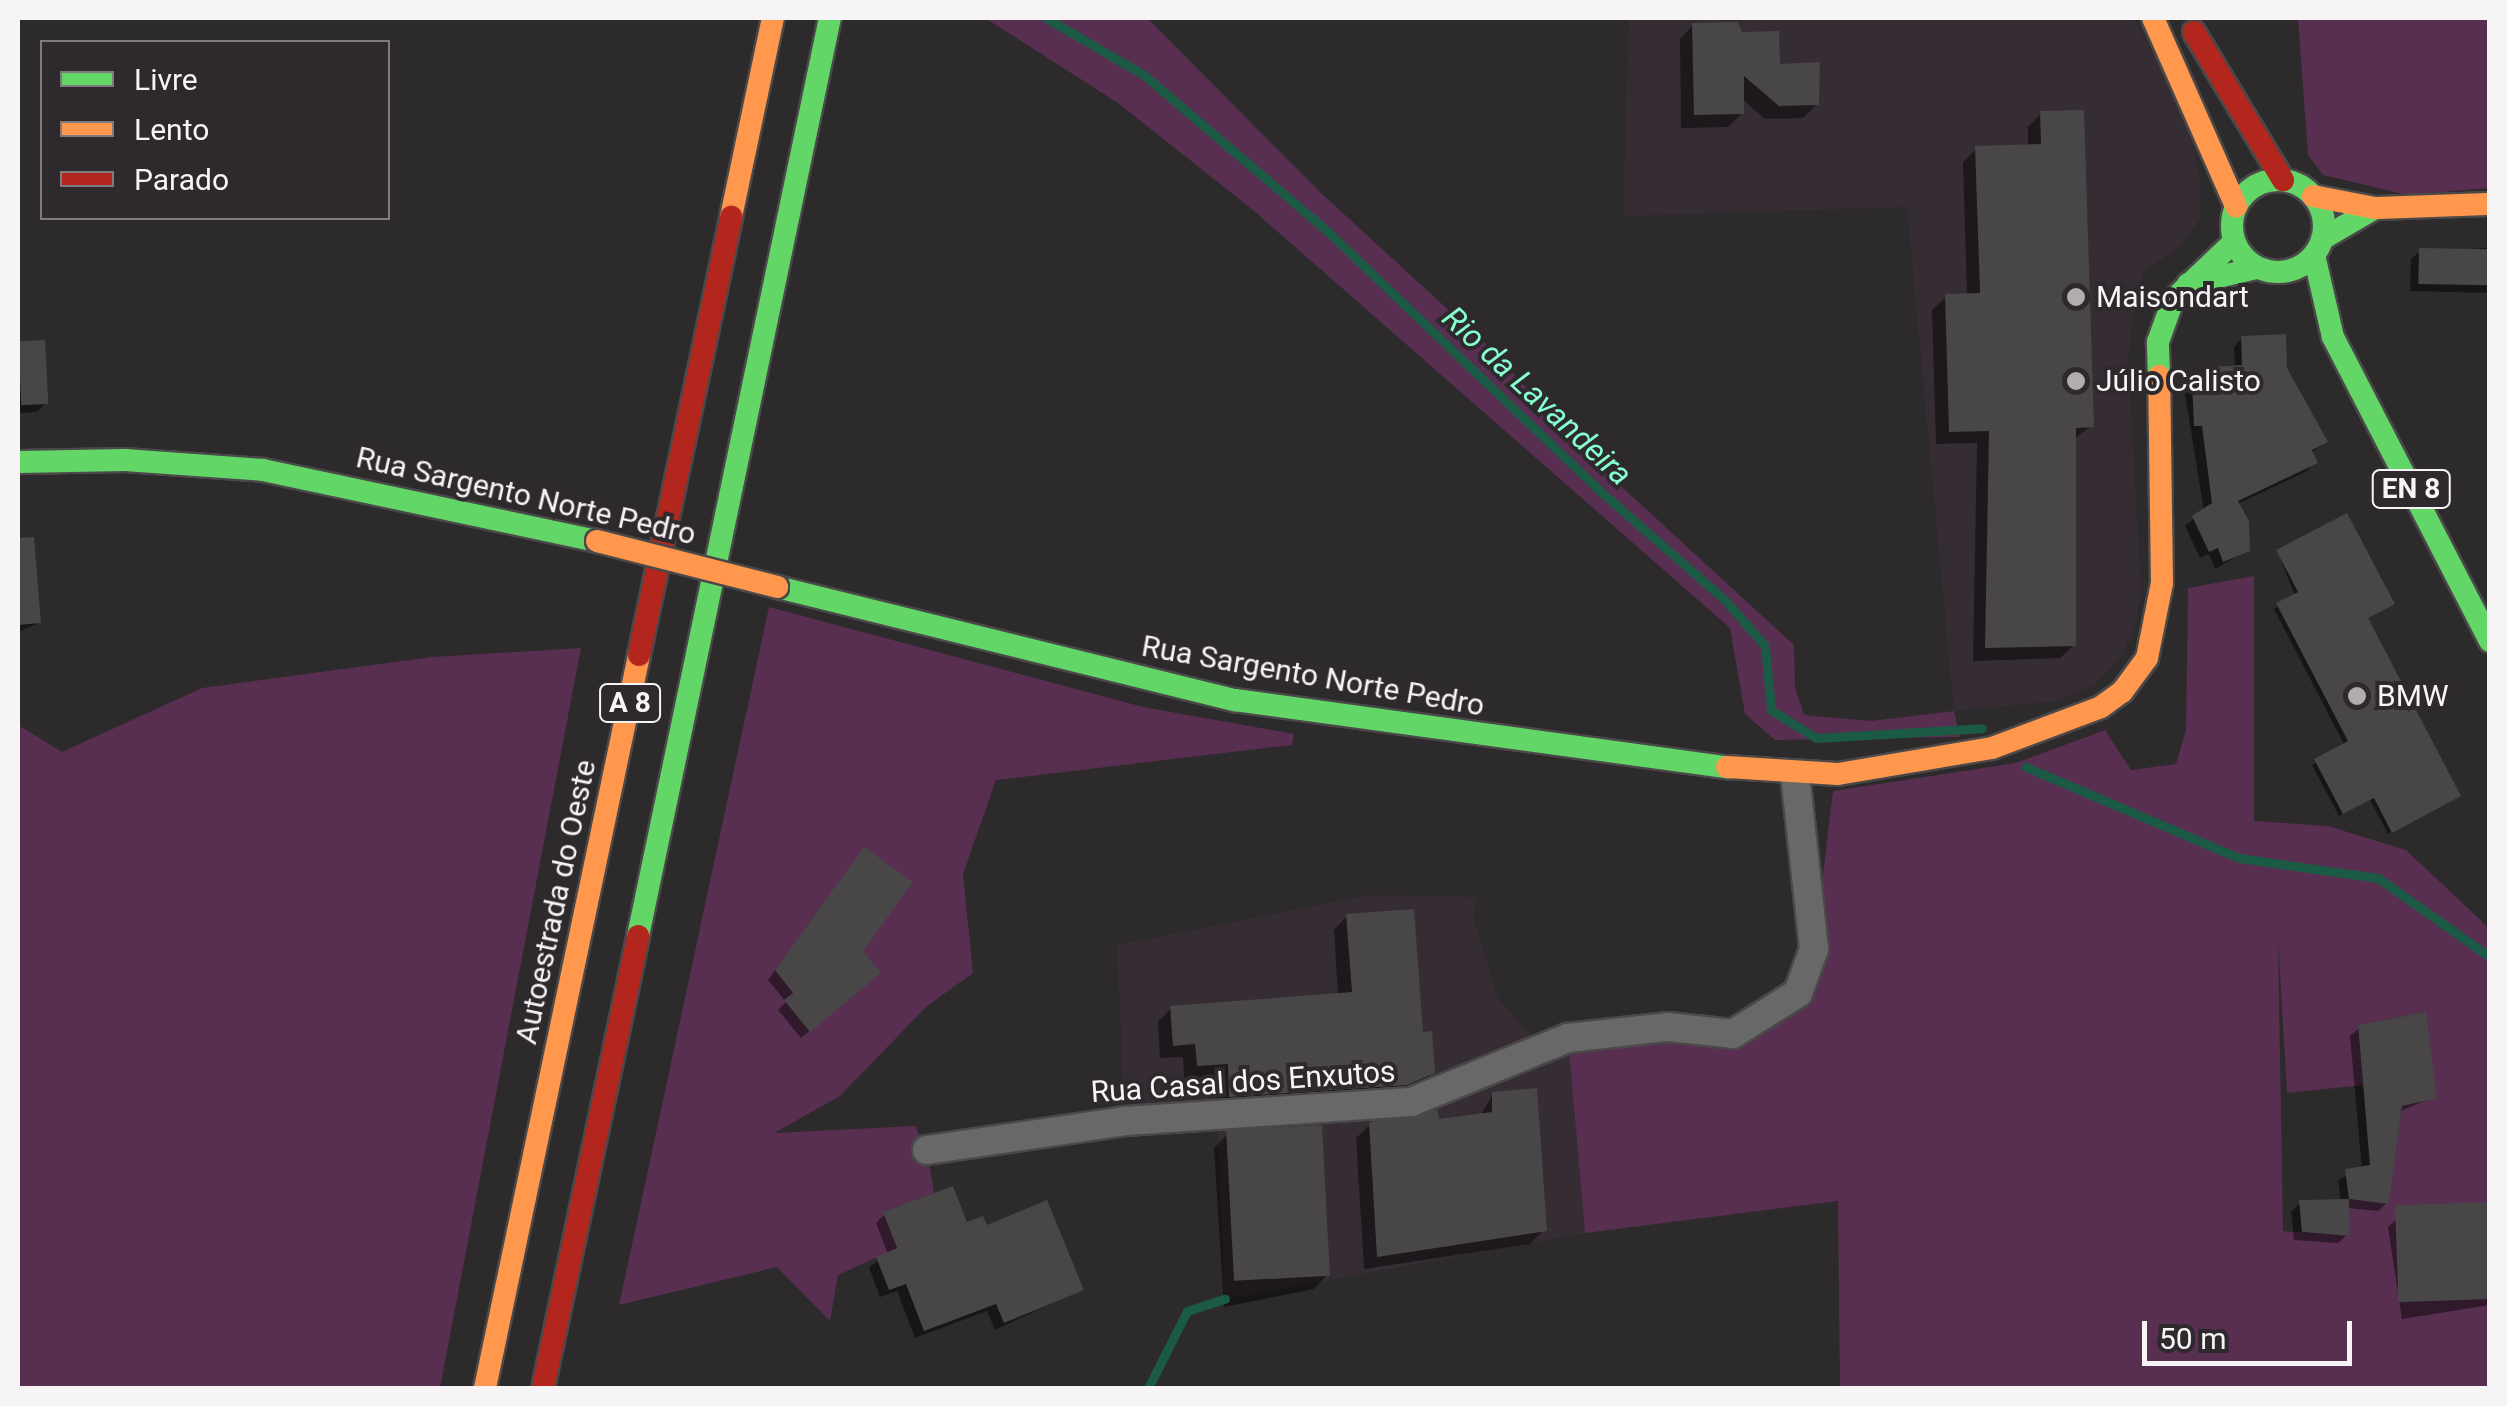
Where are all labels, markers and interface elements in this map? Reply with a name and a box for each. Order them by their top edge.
legend [40,40,390,220]
text: Livre [134,62,198,97]
text: Lento [134,112,209,147]
text: Parado [134,162,229,197]
place label: Maisondart [2096,279,2249,315]
marker: Maisondart [2065,286,2087,308]
water label: Rio da Lavandeira [1434,298,1640,494]
place label: Júlio Calisto [2096,363,2261,399]
marker: Júlio Calisto [2065,370,2087,392]
street label: Rua Sargento Norte Pedro [353,439,699,553]
road number: EN 8 [2371,466,2451,512]
street label: Rua Sargento Norte Pedro [1139,628,1487,724]
place label: BMW [2377,678,2448,714]
road number: A 8 [598,680,662,726]
marker: BMW [2346,685,2368,707]
street label: Autoestrada do Oeste [508,757,604,1047]
street label: Rua Casal dos Enxutos [1089,1053,1397,1111]
scale bar [2147,1301,2357,1363]
text: 50 m [2159,1321,2226,1356]

